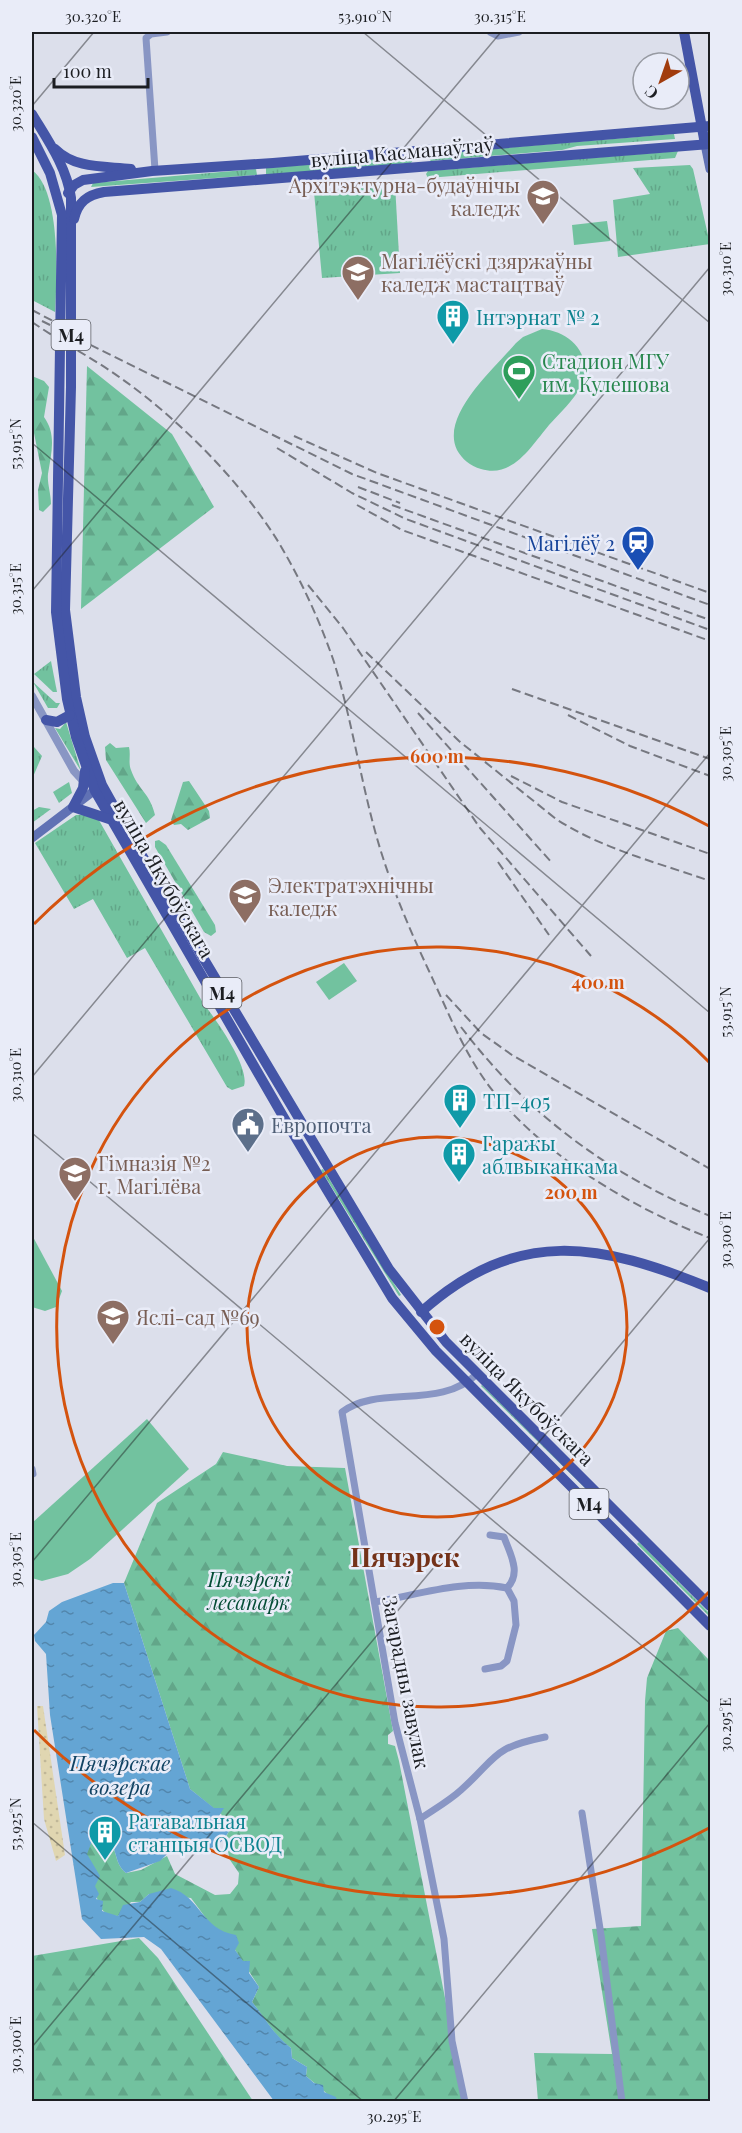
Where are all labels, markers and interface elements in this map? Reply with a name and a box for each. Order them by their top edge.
text: 30.320°E [65,6,121,26]
text: 53.910°N [338,6,392,26]
text: 30.315°E [474,6,526,26]
scale bar [54,51,148,89]
north arrow [631,51,691,111]
text: 100 m [63,59,112,83]
text: 30.320°E [5,76,25,132]
text: С [640,81,662,105]
street label: вуліца Касманаўтаў [309,130,495,172]
place label: Архітэктурна-будаўнічы каледж [288,171,520,221]
school or university icon: Архітэктурна-будаўнічы каледж [525,178,561,225]
text: 30.310°E [715,242,735,296]
place label: Магілёўскі дзяржаўны каледж мастацтваў [381,247,592,297]
school or university icon: Магілёўскі дзяржаўны каледж мастацтваў [340,254,376,301]
building icon: Інтэрнат № 2 [435,298,471,345]
place label: Інтэрнат № 2 [476,303,600,330]
road number: М4 [52,320,90,350]
place label: Стадион МГУ им. Кулешова [542,347,670,397]
sports icon: Стадион МГУ им. Кулешова [501,353,537,400]
text: 53.915°N [5,418,25,470]
station icon: Магілёў 2 [620,524,656,571]
place label: Магілёў 2 [527,529,615,556]
text: 30.315°E [5,563,25,615]
text: 30.305°E [715,726,735,782]
text: 600 m [410,744,465,768]
street label: вуліца Якубоўскага [108,794,222,962]
place label: Электратэхнічны каледж [268,871,434,921]
school or university icon: Электратэхнічны каледж [227,877,263,924]
text: 400 m [571,970,625,994]
road number: М4 [202,978,242,1008]
text: 53.915°N [715,986,735,1038]
text: 30.310°E [5,1048,25,1102]
building icon: ТП-405 [442,1082,478,1129]
place label: ТП-405 [483,1087,550,1114]
public building icon: Европочта [230,1106,266,1153]
place label: Европочта [271,1111,371,1138]
place label: Гаражы аблвыканкама [482,1129,618,1179]
building icon: Гаражы аблвыканкама [441,1136,477,1183]
place label: Гімназія №2 г. Магілёва [98,1149,211,1199]
school or university icon: Гімназія №2 г. Магілёва [57,1155,93,1202]
text: 200 m [544,1180,598,1204]
text: 30.300°E [715,1211,735,1269]
school or university icon: Яслі-сад №69 [95,1298,131,1345]
place label: Яслі-сад №69 [135,1303,260,1330]
centre of rings [427,1317,447,1337]
street label: вуліца Якубоўскага [455,1325,601,1471]
road number: М4 [570,1489,608,1519]
text: 30.305°E [5,1532,25,1588]
district label: Пячэрск [350,1539,460,1574]
park label: Пячэрскі лесапарк [206,1565,291,1615]
street label: Загарадны завулак [377,1593,437,1771]
text: 30.295°E [715,1698,735,1752]
water label: Пячэрскае возера [69,1748,170,1800]
text: 53.925°N [5,1797,25,1851]
place label: Ратавальная станцыя ОСВОД [128,1807,282,1857]
building icon: Ратавальная станцыя ОСВОД [87,1814,123,1861]
text: 30.300°E [5,2016,25,2074]
text: 30.295°E [367,2106,421,2126]

